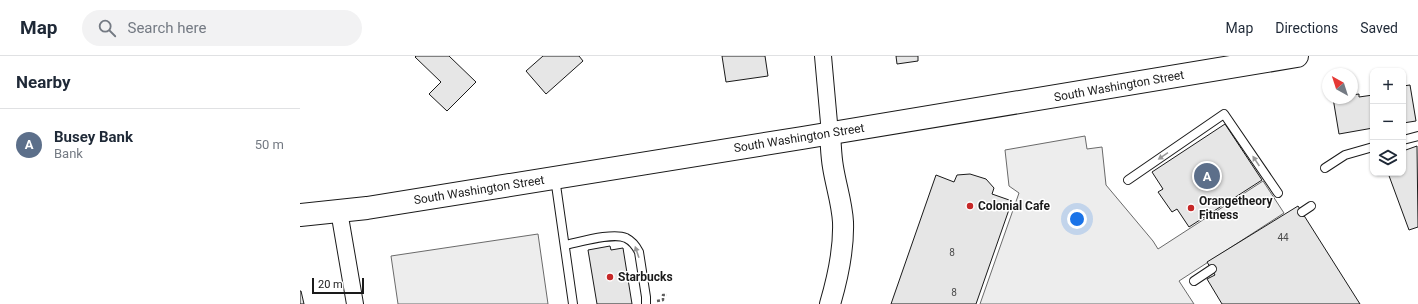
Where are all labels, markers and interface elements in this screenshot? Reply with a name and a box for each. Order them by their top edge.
search box [82,10,362,46]
text: Map [20,16,58,39]
icon: search [96,17,118,39]
text: Search here [128,19,206,37]
text: Map [1226,20,1253,36]
text: Directions [1275,20,1338,36]
text: Saved [1360,20,1398,36]
street label: South Washington Street [1053,68,1185,104]
north arrow [1322,68,1358,104]
map controls [1370,68,1406,176]
button: + [1370,68,1406,104]
text: Nearby [16,72,71,92]
button: − [1370,104,1406,140]
street label: South Washington Street [733,121,865,155]
text: Busey Bank [54,128,133,146]
text: A [25,137,33,152]
text: 50 m [255,137,284,152]
button: layers [1370,140,1406,176]
text: Bank [54,146,83,161]
one-way arrow [1158,152,1168,160]
one-way arrow [1252,155,1260,166]
pin: A [1194,161,1220,191]
street label: South Washington Street [413,173,545,207]
place label: Orangetheory Fitness [1199,194,1273,222]
place label: Colonial Cafe [978,199,1050,213]
marker: Colonial Cafe [965,201,975,211]
marker: Orangetheory Fitness [1186,203,1196,213]
your location [1067,209,1087,229]
house number: 44 [1277,232,1289,243]
one-way arrow [634,246,640,258]
house number: 8 [949,247,955,258]
place label: Starbucks [618,270,673,284]
marker: Starbucks [605,272,615,282]
scale bar [312,276,364,295]
text: 20 m [318,278,343,291]
house number: 8 [951,287,957,298]

